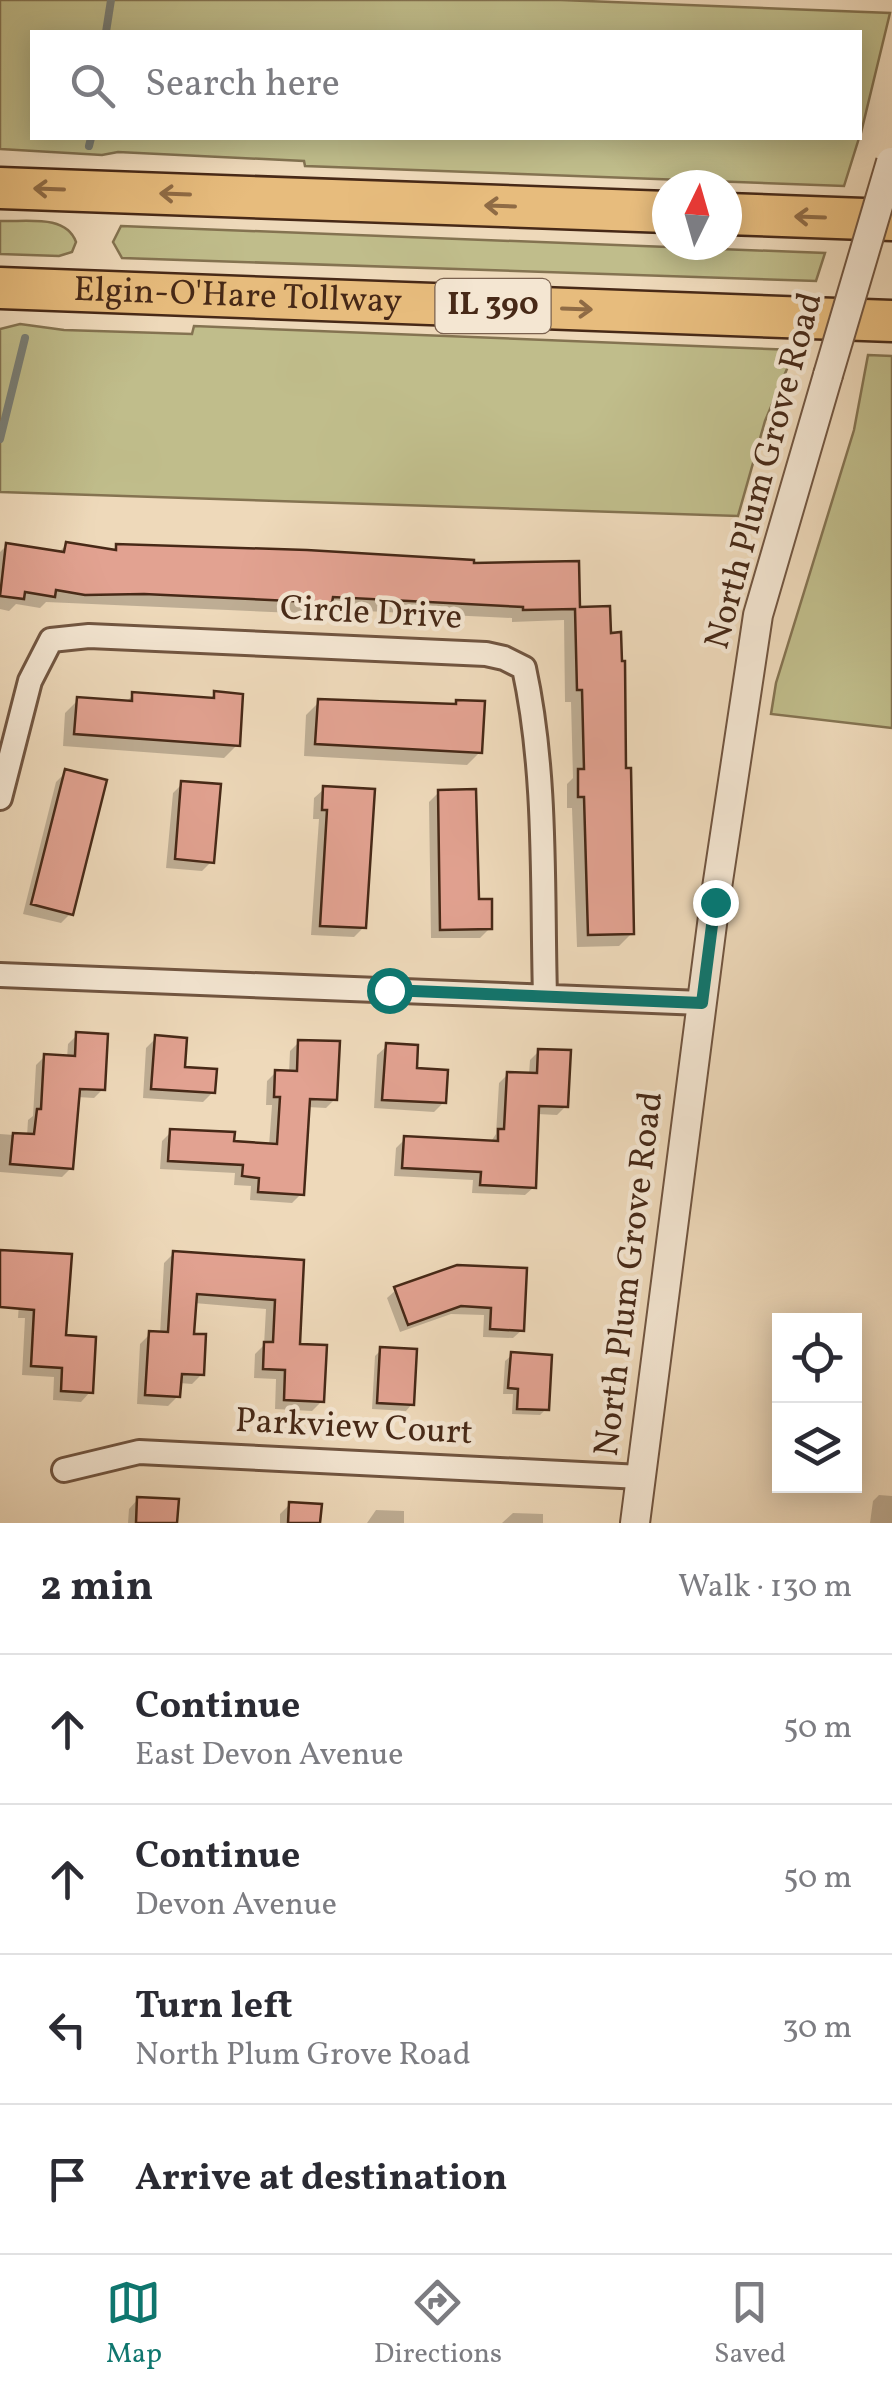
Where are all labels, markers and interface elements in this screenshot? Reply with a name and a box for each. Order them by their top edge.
search box [30,30,862,140]
icon: search [65,58,120,113]
text: Search here [145,59,340,112]
north arrow [652,170,742,260]
one-way arrow [33,180,65,199]
one-way arrow [159,184,191,203]
one-way arrow [484,196,516,215]
one-way arrow [794,207,826,226]
street label: Elgin-O'Hare Tollway [73,267,403,327]
road number: IL 390 [436,279,550,333]
street label: North Plum Grove Road [694,287,836,655]
one-way arrow [561,300,593,319]
street label: Circle Drive [279,585,463,643]
route end [693,880,739,926]
route start [367,968,413,1014]
street label: North Plum Grove Road [584,1089,676,1459]
map controls [772,1313,862,1493]
button: locate [772,1313,862,1403]
street label: Parkview Court [234,1398,474,1458]
button: layers [772,1403,862,1493]
text: 2 min [40,1559,153,1618]
text: Walk · 130 m [678,1566,852,1610]
text: Continue [135,1681,300,1734]
icon: ahead [40,1702,95,1757]
text: 50 m [783,1707,852,1751]
text: East Devon Avenue [135,1734,403,1778]
text: Continue [135,1831,300,1884]
icon: ahead [40,1852,95,1907]
text: 50 m [783,1857,852,1901]
text: Devon Avenue [135,1884,337,1928]
text: Turn left [135,1981,292,2034]
icon: left [40,2002,95,2057]
text: 30 m [782,2007,852,2051]
text: North Plum Grove Road [135,2034,471,2078]
icon: arrive [40,2152,95,2207]
text: Arrive at destination [135,2153,508,2206]
tab: Map [106,2275,162,2374]
tab: Directions [374,2275,502,2374]
tab: Saved [714,2275,786,2374]

